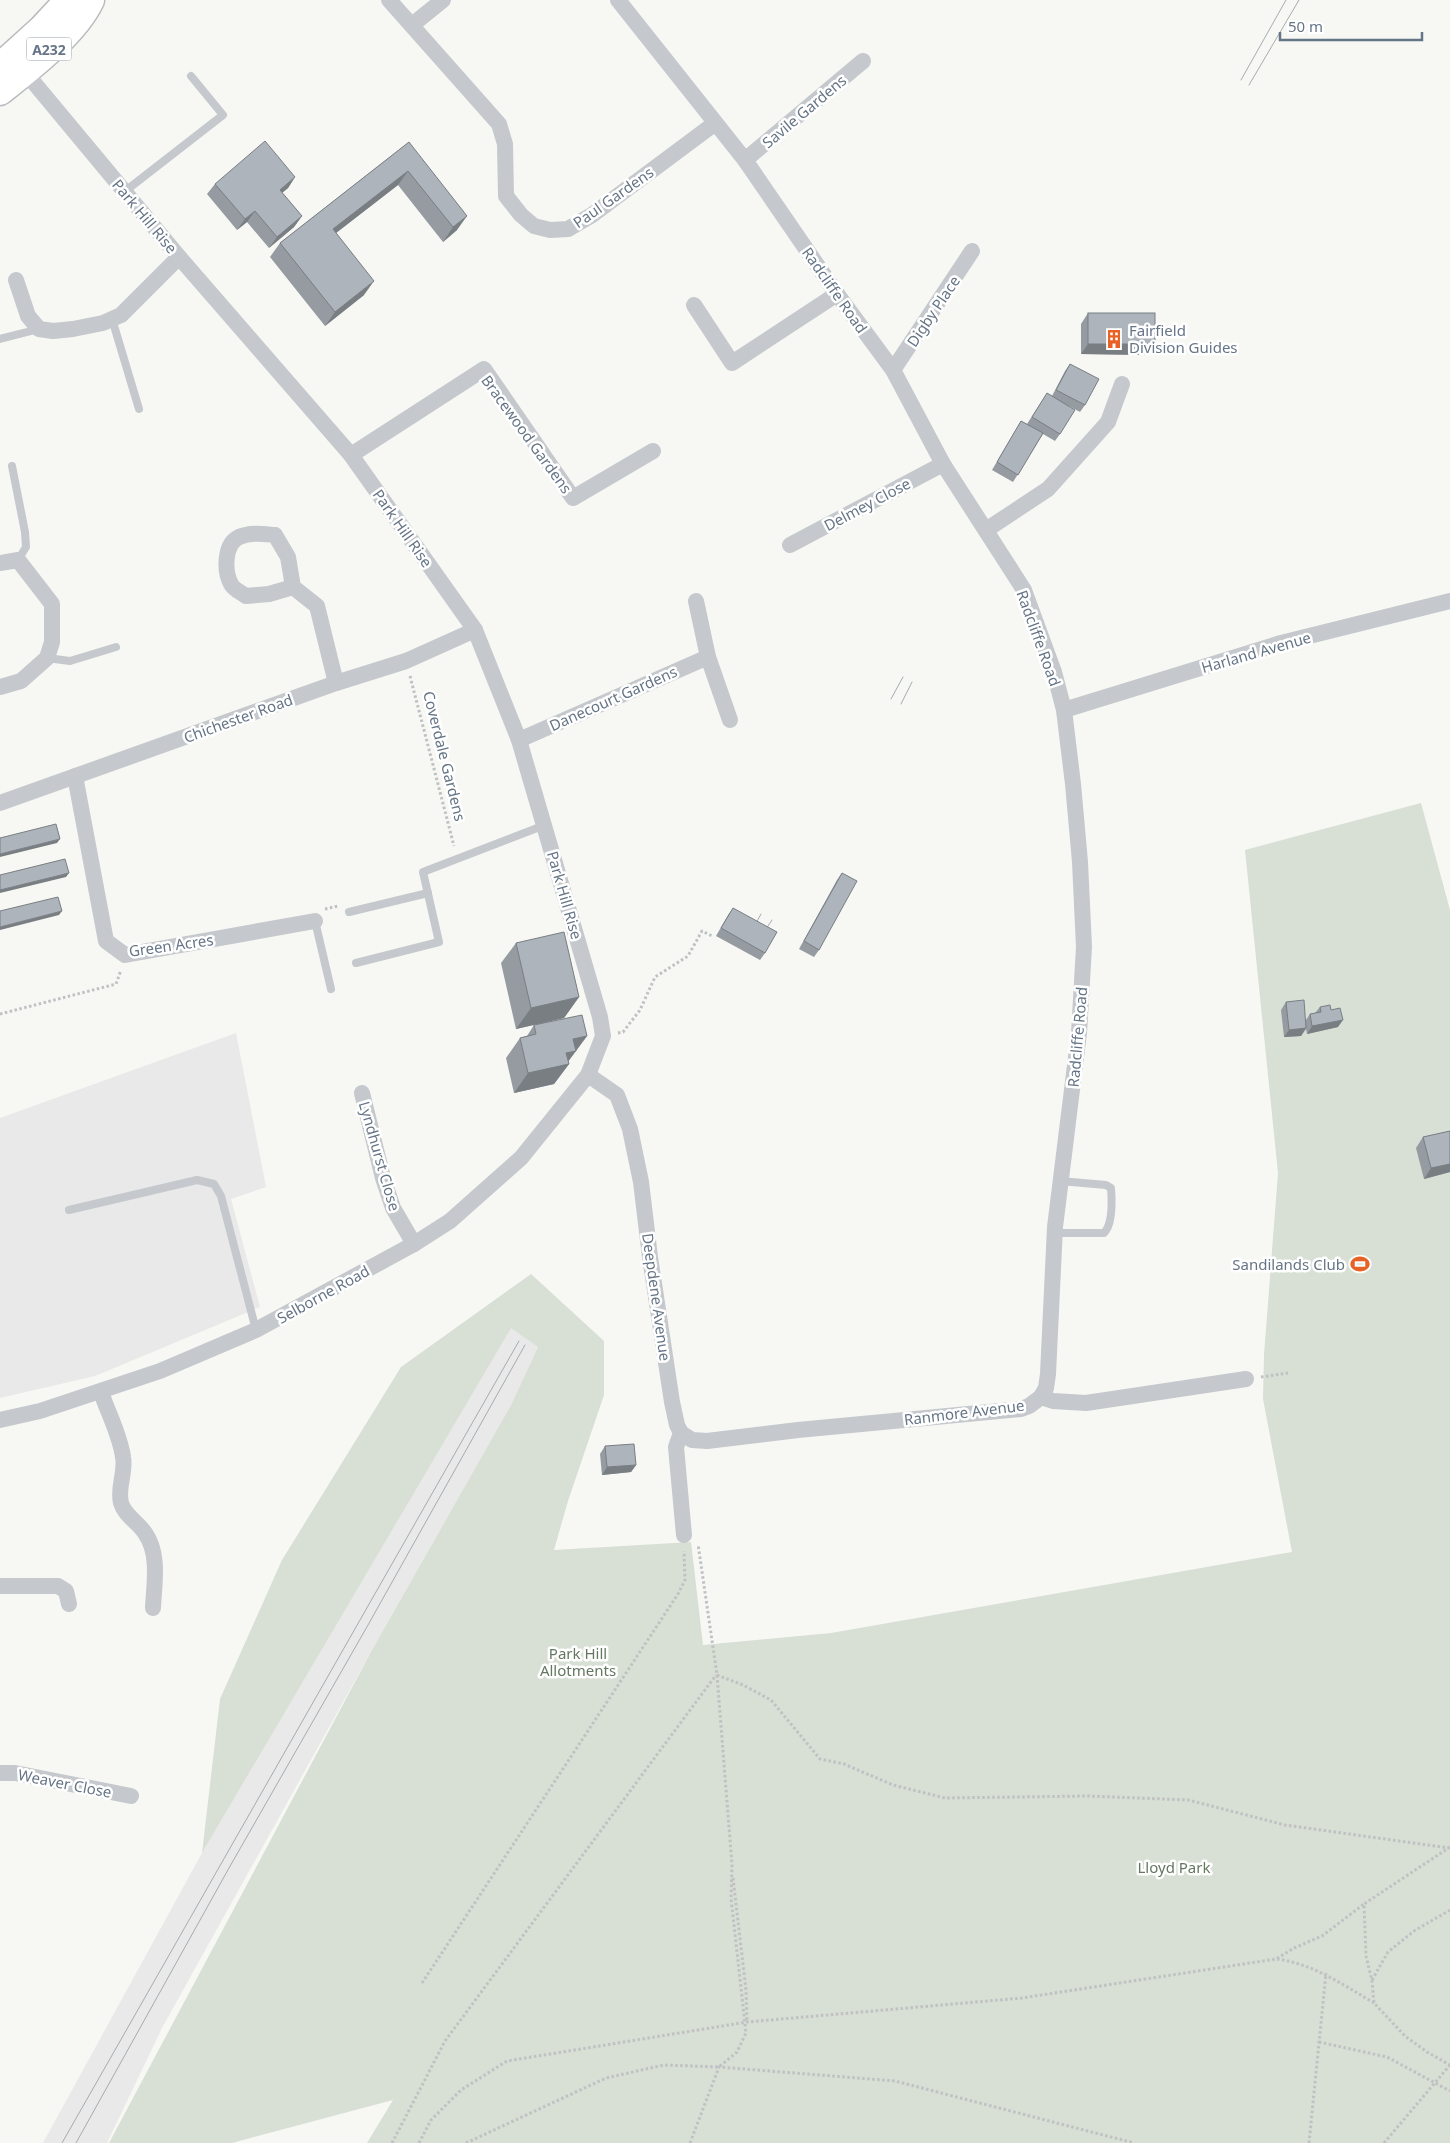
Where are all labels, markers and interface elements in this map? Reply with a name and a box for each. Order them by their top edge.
scale bar [1280,10,1422,42]
text: 50 m [1288,16,1323,36]
road number: A232 [27,38,72,61]
street label: Savile Gardens [758,70,850,152]
street label: Paul Gardens [569,162,657,232]
street label: Park Hill Rise [108,175,182,257]
street label: Radcliffe Road [798,243,872,337]
street label: Digby Place [902,272,964,350]
place label: Fairfield Division Guides [1129,320,1238,357]
building icon: Fairfield Division Guides [1103,328,1125,350]
street label: Bracewood Gardens [477,371,577,497]
street label: Delmey Close [820,473,914,535]
street label: Park Hill Rise [369,485,437,571]
street label: Radcliffe Road [1012,587,1066,689]
street label: Harland Avenue [1199,627,1313,677]
street label: Danecourt Gardens [546,661,680,735]
street label: Chichester Road [181,689,295,747]
street label: Coverdale Gardens [419,689,471,823]
street label: Park Hill Rise [543,848,587,942]
street label: Green Acres [127,929,215,961]
street label: Radcliffe Road [1063,986,1091,1088]
street label: Lyndhurst Close [355,1099,405,1213]
street label: Deepdene Avenue [638,1232,676,1362]
sports icon: Sandilands Club [1349,1253,1371,1275]
place label: Sandilands Club [1232,1254,1345,1274]
street label: Selborne Road [273,1260,373,1328]
street label: Ranmore Avenue [903,1395,1025,1429]
park label: Park Hill Allotments [540,1643,616,1680]
street label: Weaver Close [17,1764,113,1802]
park label: Lloyd Park [1138,1857,1210,1877]

